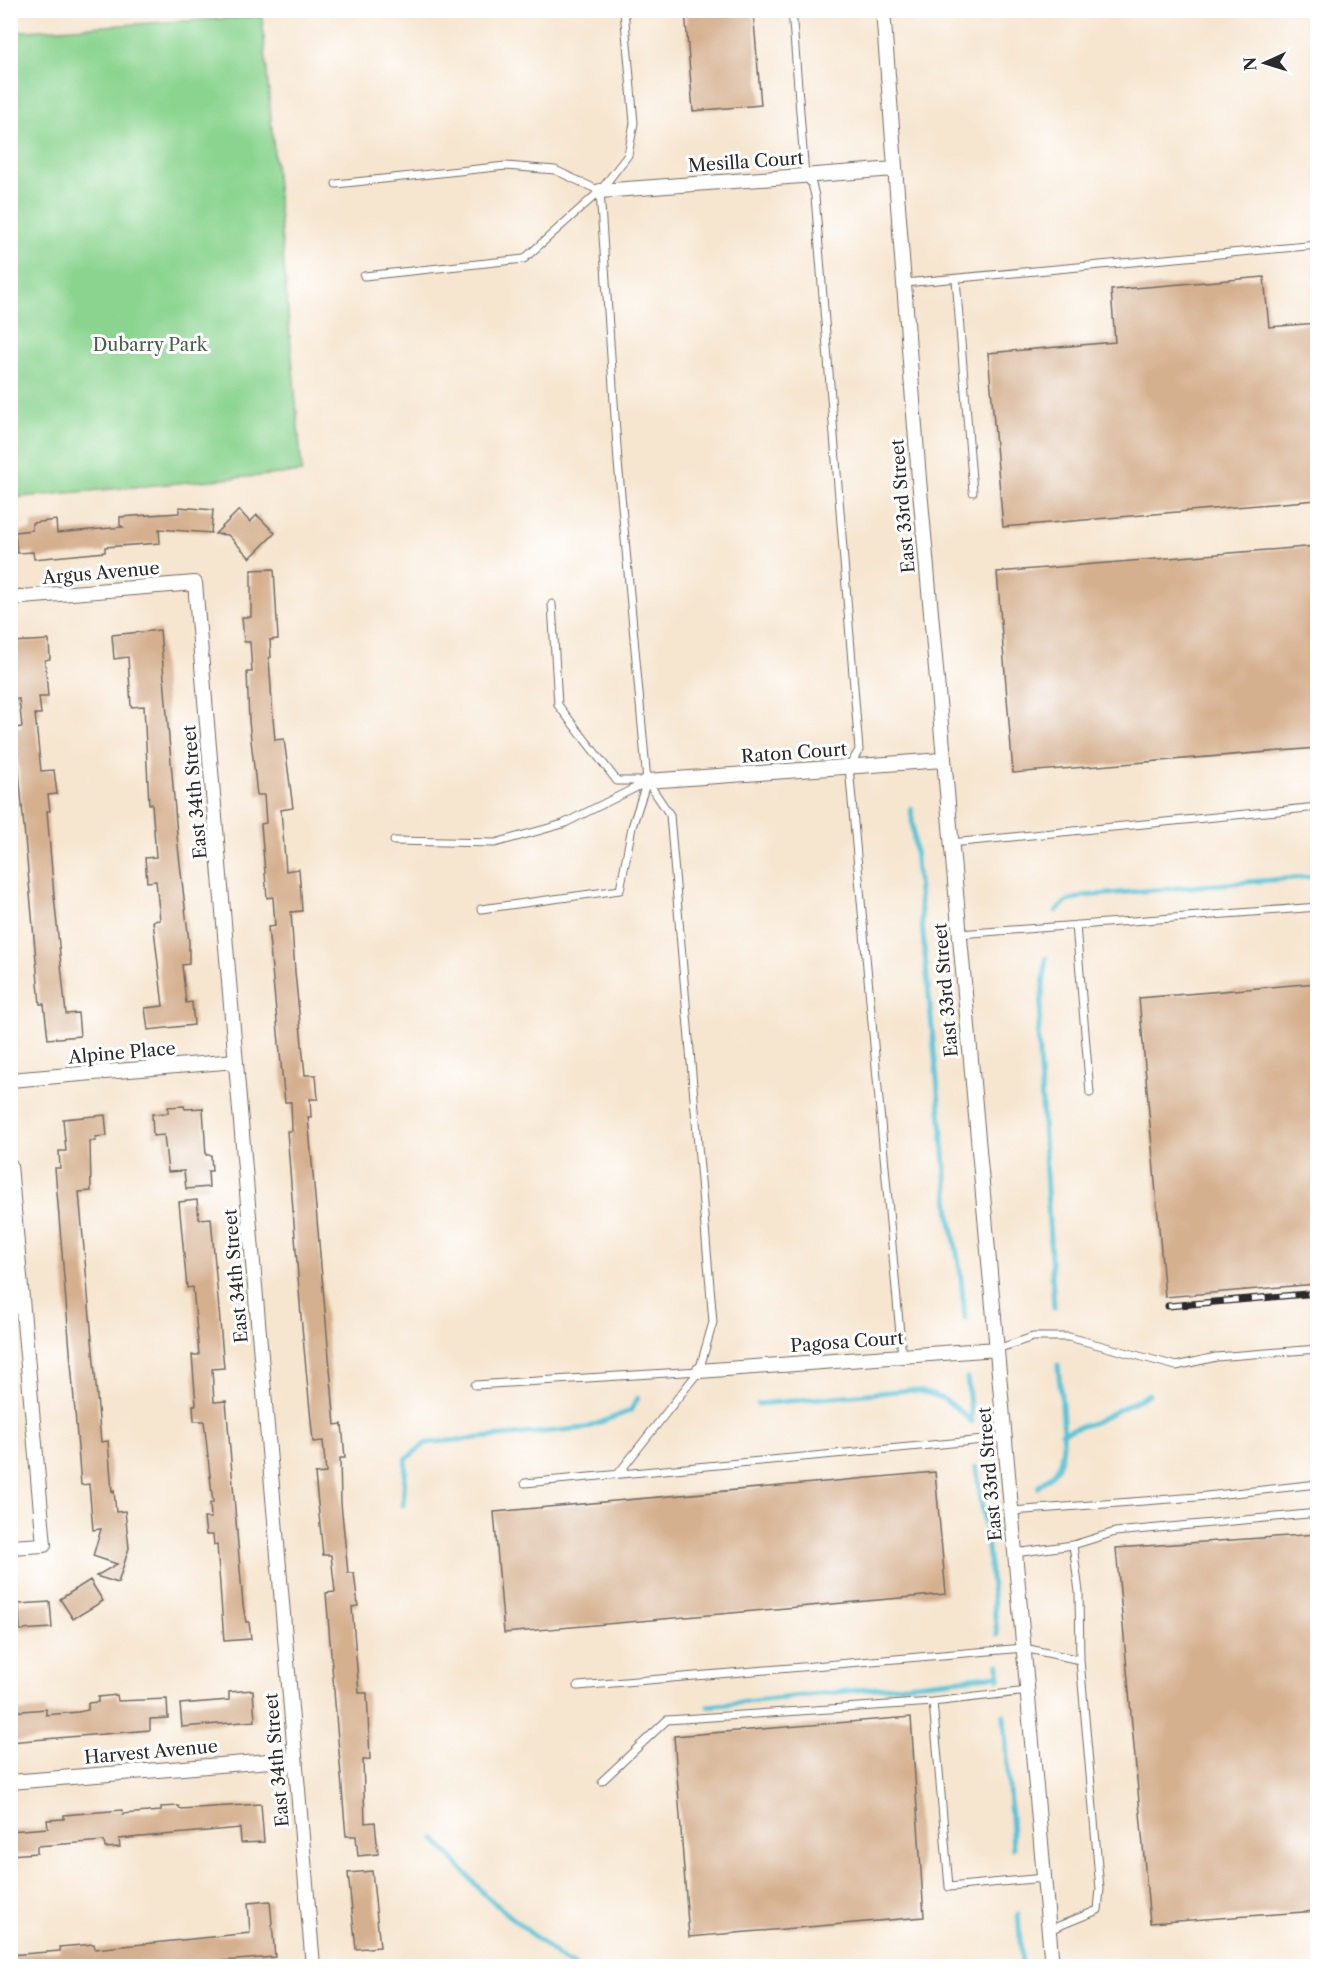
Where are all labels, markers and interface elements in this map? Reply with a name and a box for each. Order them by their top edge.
north arrow [1235,33,1295,93]
text: N [1240,56,1260,72]
street label: Mesilla Court [687,147,805,177]
park label: Dubarry Park [93,334,209,356]
street label: East 33rd Street [886,437,920,574]
street label: Argus Avenue [41,557,160,589]
street label: East 34th Street [178,723,212,860]
street label: Raton Court [740,738,848,768]
street label: East 33rd Street [929,921,963,1058]
street label: Alpine Place [66,1037,177,1069]
street label: East 34th Street [219,1207,253,1344]
street label: Pagosa Court [790,1327,905,1357]
street label: East 33rd Street [973,1405,1007,1542]
street label: East 34th Street [260,1691,294,1828]
street label: Harvest Avenue [83,1735,219,1769]

